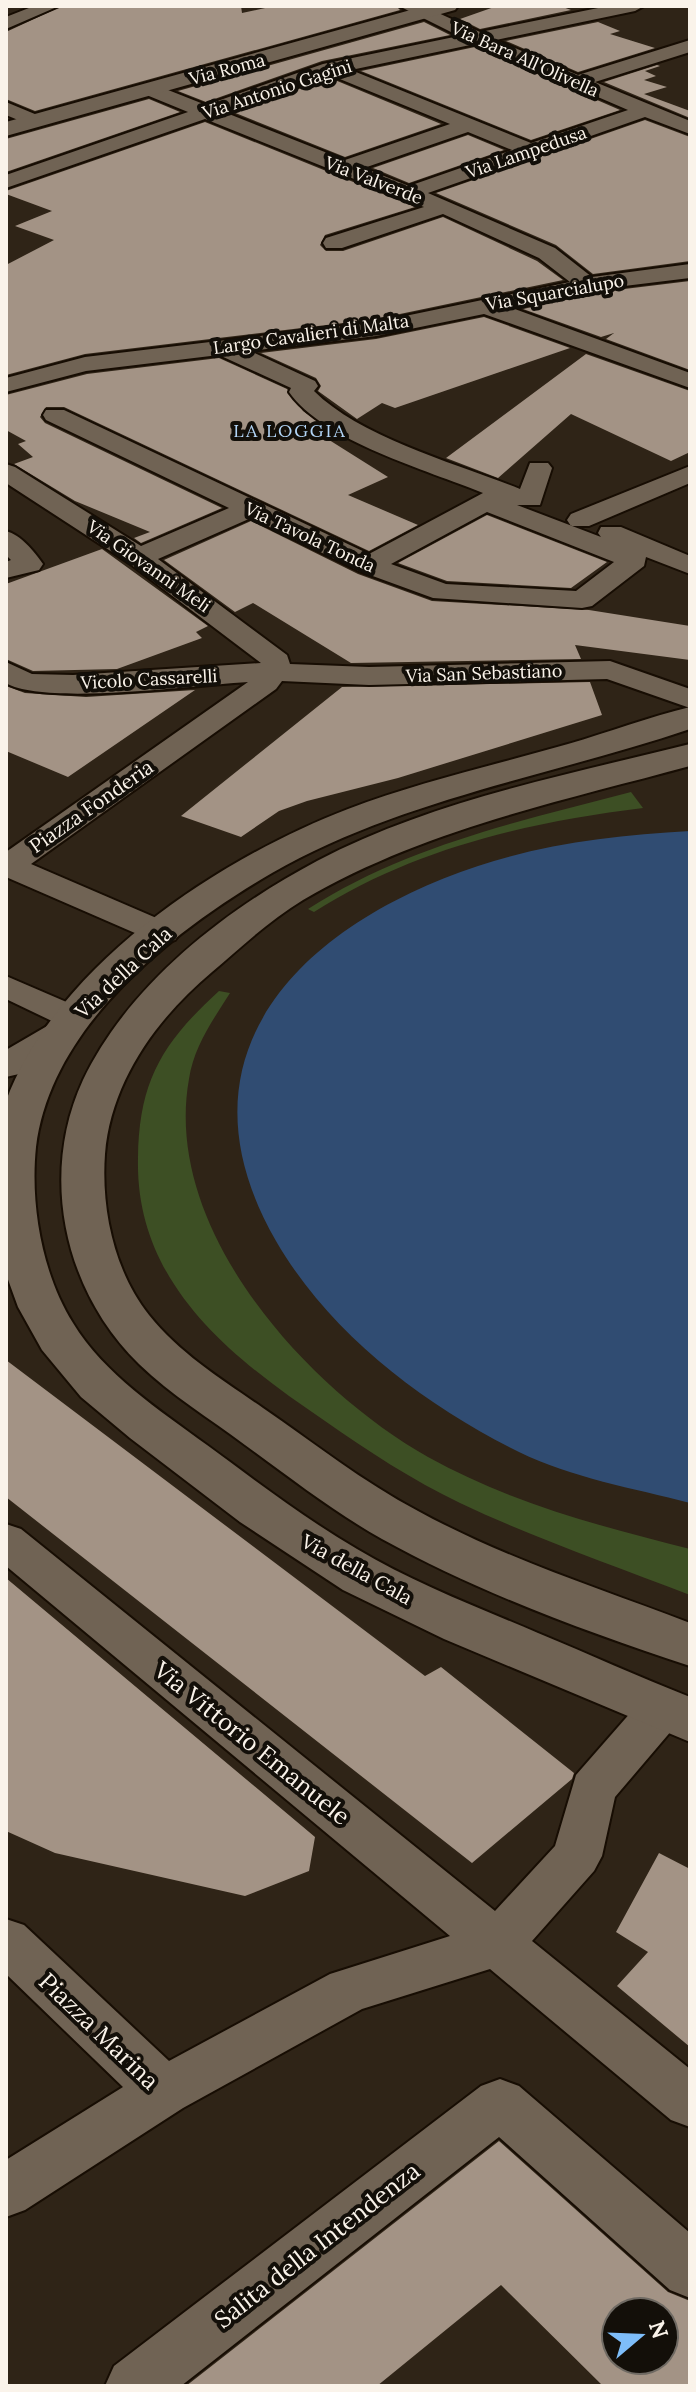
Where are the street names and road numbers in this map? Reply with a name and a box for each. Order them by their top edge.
street label: Via Bara All'Olivella [446,16,603,102]
street label: Via Roma [186,48,267,90]
street label: Via Antonio Gagini [198,54,355,124]
street label: Via Lampedusa [462,121,589,184]
street label: Via Valverde [321,150,426,209]
street label: Via Squarcialupo [483,269,626,316]
street label: Largo Cavalieri di Malta [212,309,410,359]
street label: Via Tavola Tonda [240,496,379,577]
street label: Via Giovanni Meli [82,514,215,617]
street label: Via San Sebastiano [404,659,563,687]
street label: Vicolo Cassarelli [79,664,218,694]
street label: Piazza Fonderia [24,754,158,858]
street label: Via della Cala [69,921,177,1024]
street label: Via della Cala [296,1528,417,1610]
street label: Via Vittorio Emanuele [147,1654,356,1832]
street label: Piazza Marina [32,1966,166,2096]
street label: Salita della Intendenza [208,2155,426,2335]

